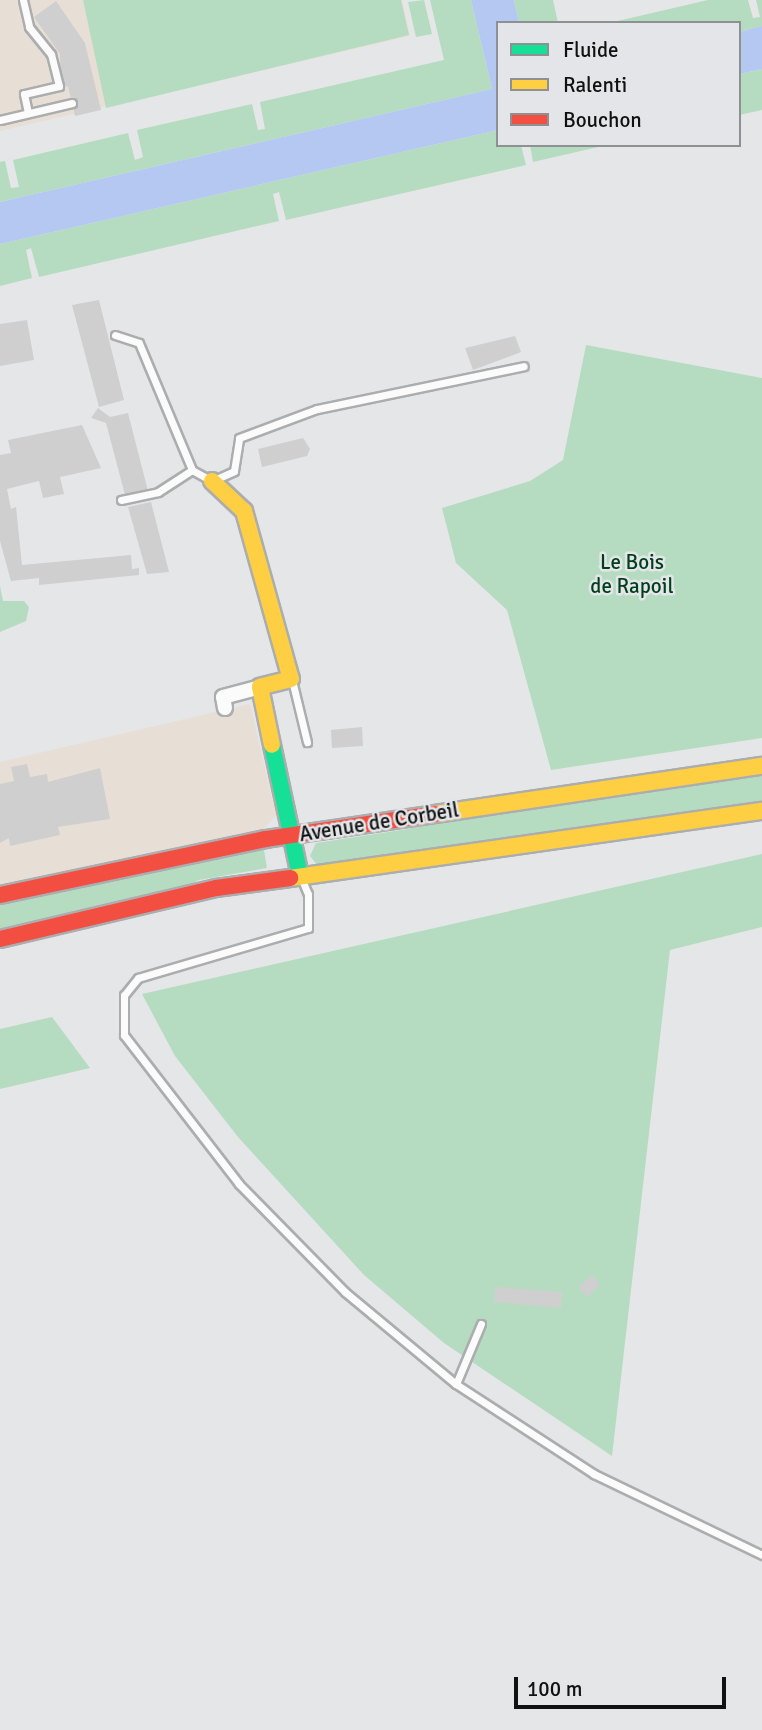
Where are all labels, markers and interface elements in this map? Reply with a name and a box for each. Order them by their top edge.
legend [496,21,741,147]
text: Fluide [563,37,619,63]
text: Ralenti [563,72,627,98]
text: Bouchon [563,107,642,133]
park label: Le Bois de Rapoil [590,549,674,599]
street label: Avenue de Corbeil [297,797,461,847]
scale bar [517,1664,729,1708]
text: 100 m [527,1676,582,1702]

